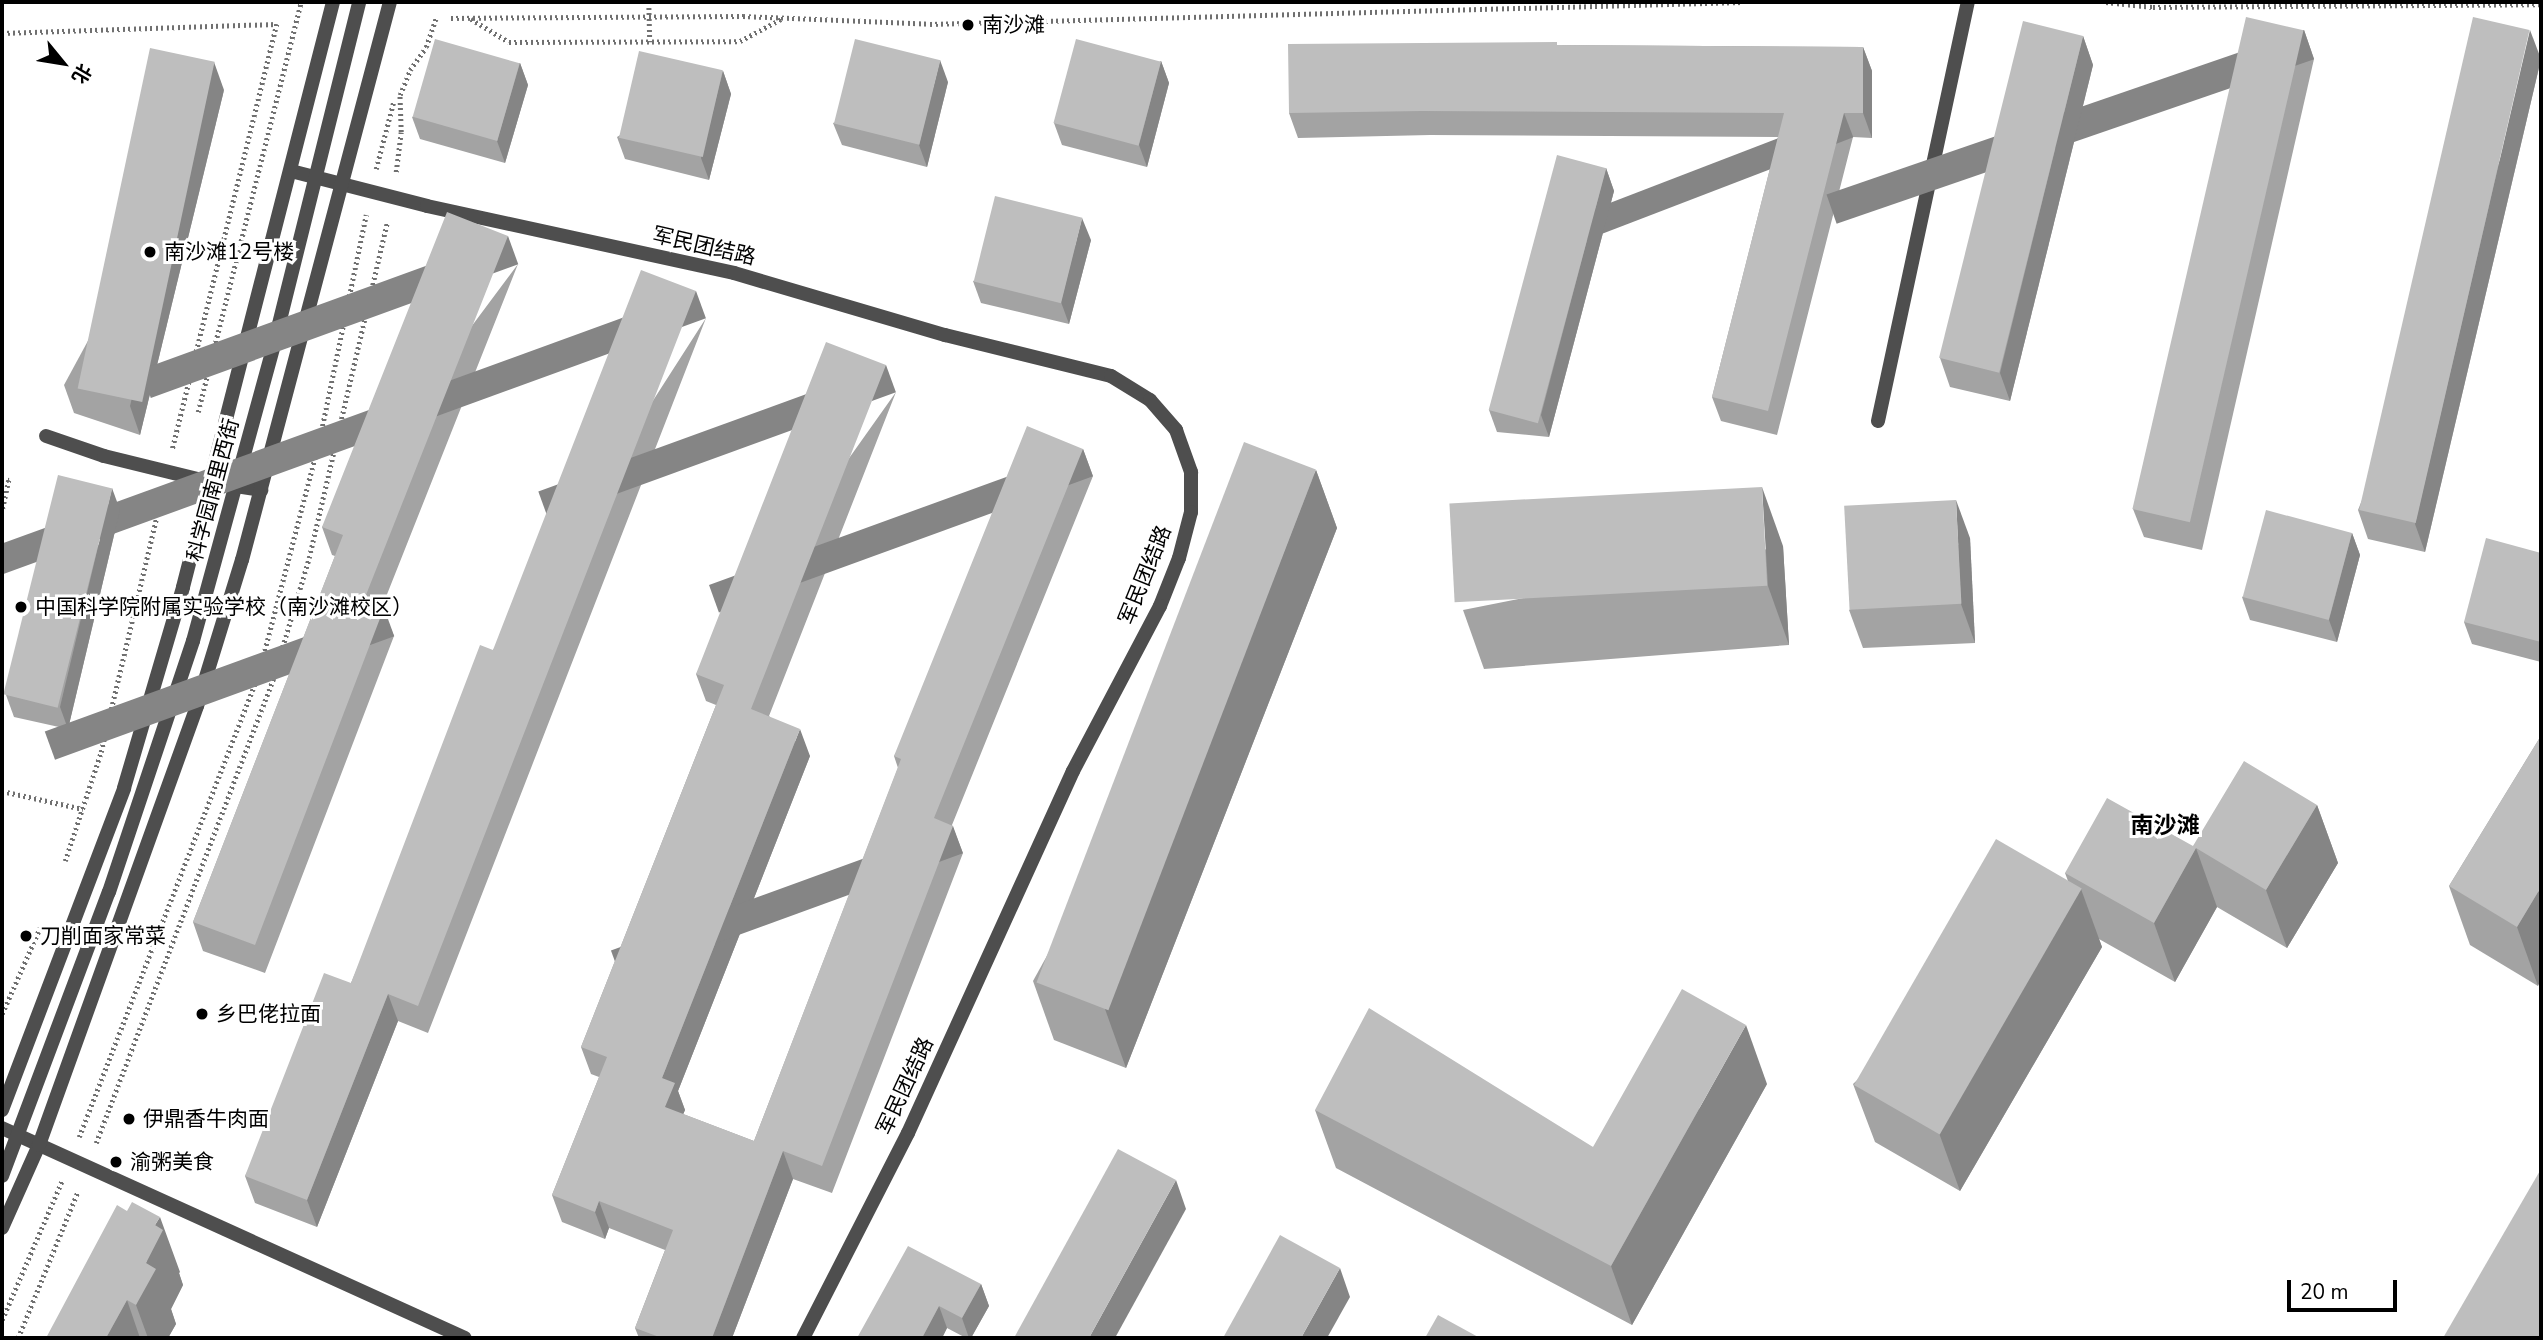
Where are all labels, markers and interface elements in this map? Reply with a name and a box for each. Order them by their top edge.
place label: 南沙滩 [982,12,1045,38]
marker: 南沙滩 [960,17,976,33]
north arrow [28,28,98,98]
text: 北 [65,59,97,88]
street label: 军民团结路 [650,222,758,270]
place label: 南沙滩12号楼 [164,239,294,265]
marker: 南沙滩12号楼 [142,244,158,260]
street label: 科学园南里西街 [182,416,244,564]
street label: 军民团结路 [1114,522,1176,628]
place label: 中国科学院附属实验学校（南沙滩校区） [35,594,413,620]
marker: 中国科学院附属实验学校（南沙滩校区） [13,599,29,615]
district label: 南沙滩 [2131,812,2199,840]
place label: 刀削面家常菜 [40,923,166,949]
marker: 刀削面家常菜 [18,928,34,944]
place label: 乡巴佬拉面 [216,1001,321,1027]
marker: 乡巴佬拉面 [194,1006,210,1022]
street label: 军民团结路 [871,1033,939,1139]
place label: 伊鼎香牛肉面 [143,1106,269,1132]
marker: 伊鼎香牛肉面 [121,1111,137,1127]
place label: 渝粥美食 [130,1149,214,1175]
marker: 渝粥美食 [108,1154,124,1170]
scale bar [2291,1266,2401,1310]
text: 20 m [2300,1278,2349,1306]

